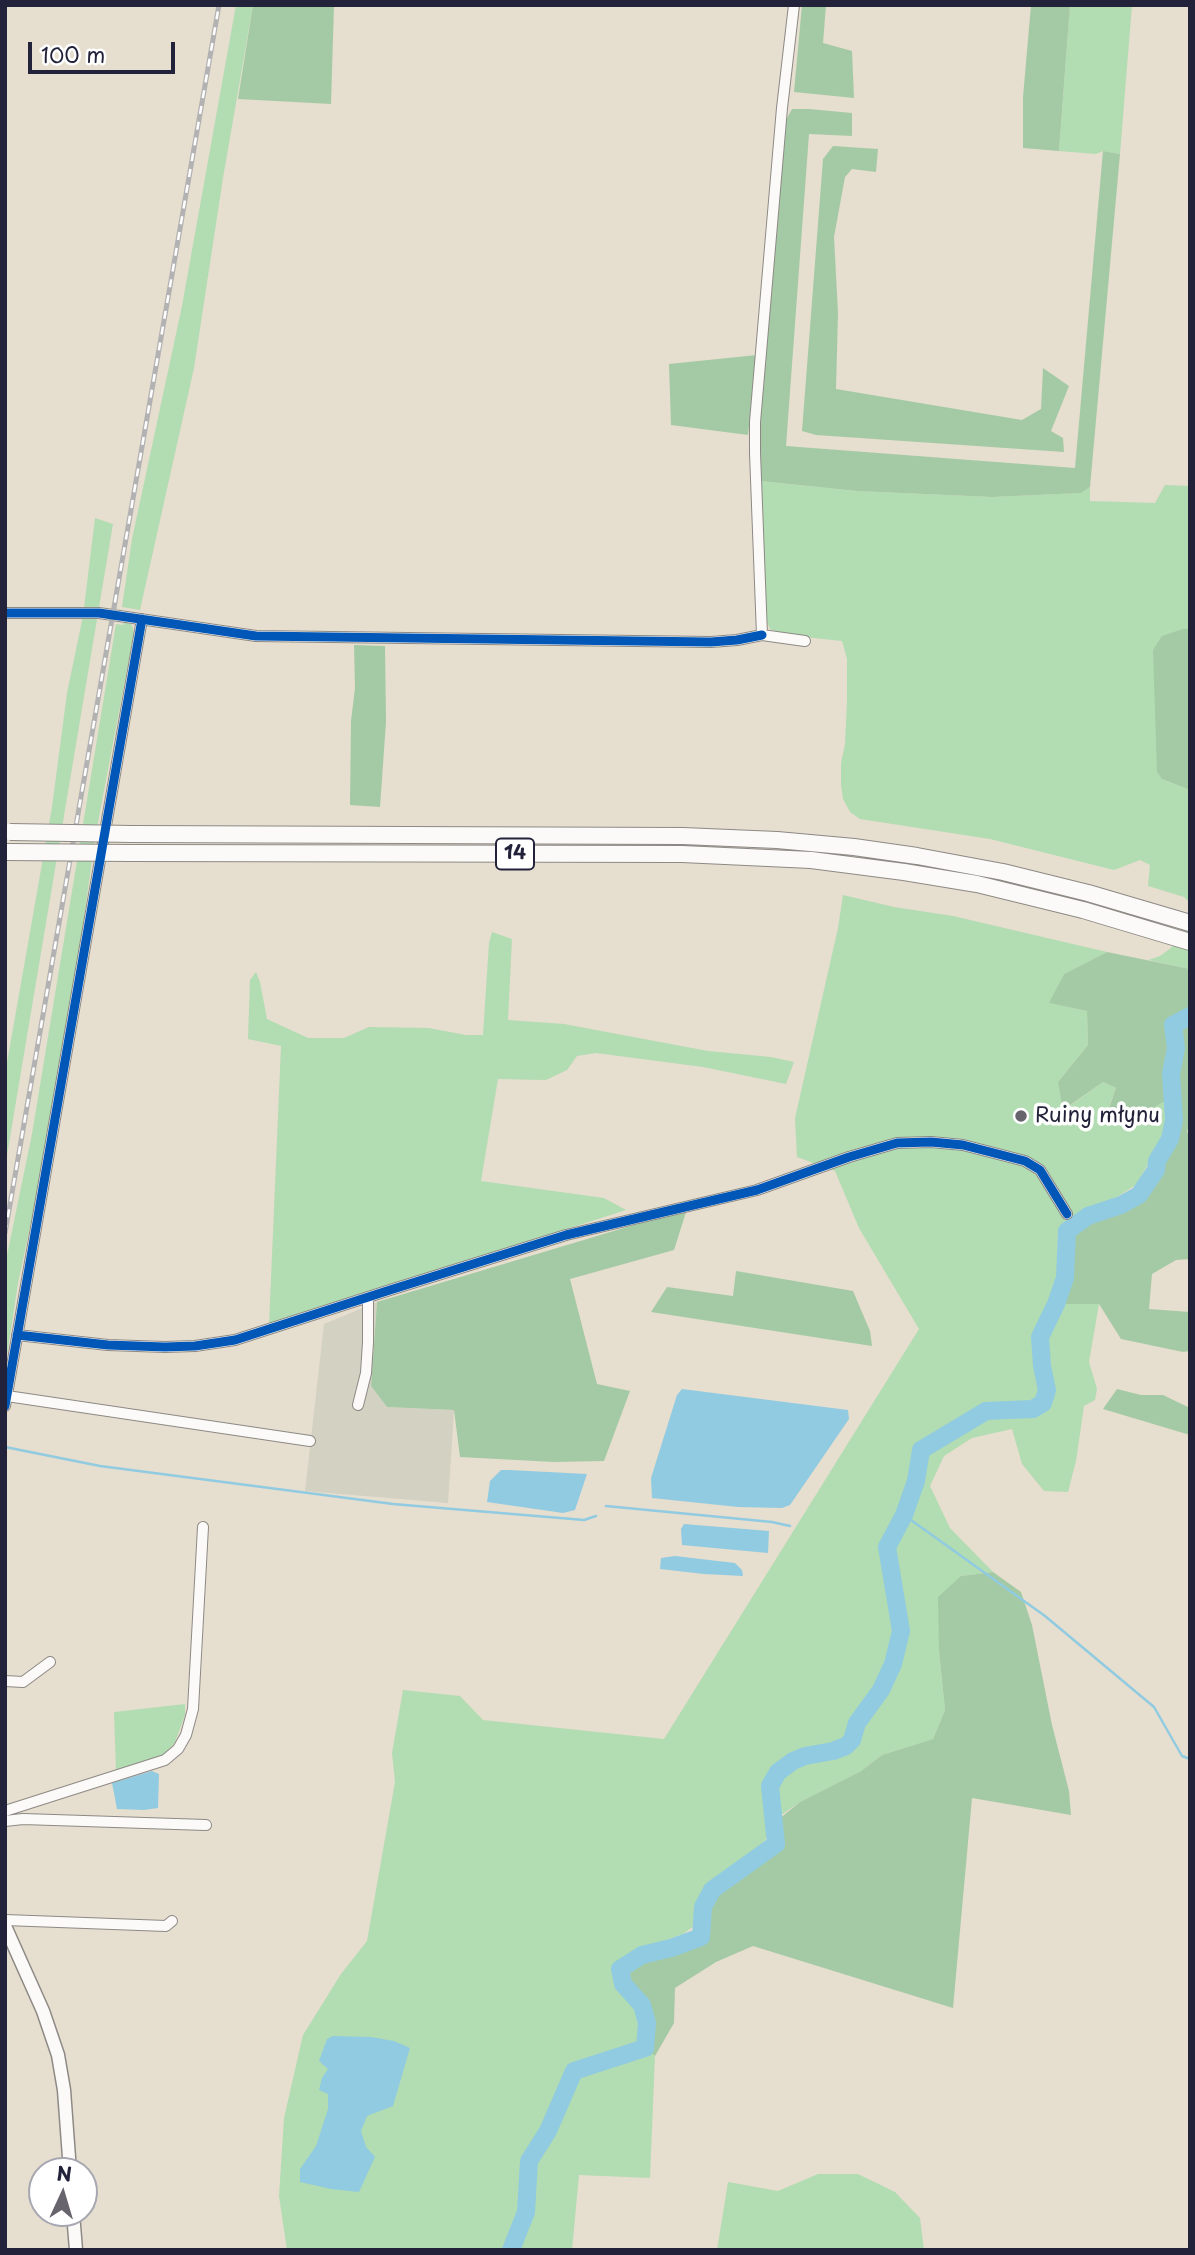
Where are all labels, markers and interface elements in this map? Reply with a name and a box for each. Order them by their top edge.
scale bar [32,28,178,72]
text: 100 m [41,38,105,70]
road number: 14 [496,838,534,870]
place label: Ruiny młynu [1035,1103,1160,1129]
marker: Ruiny młynu [1013,1108,1029,1124]
north arrow [28,2157,98,2227]
text: N [56,2159,73,2188]

